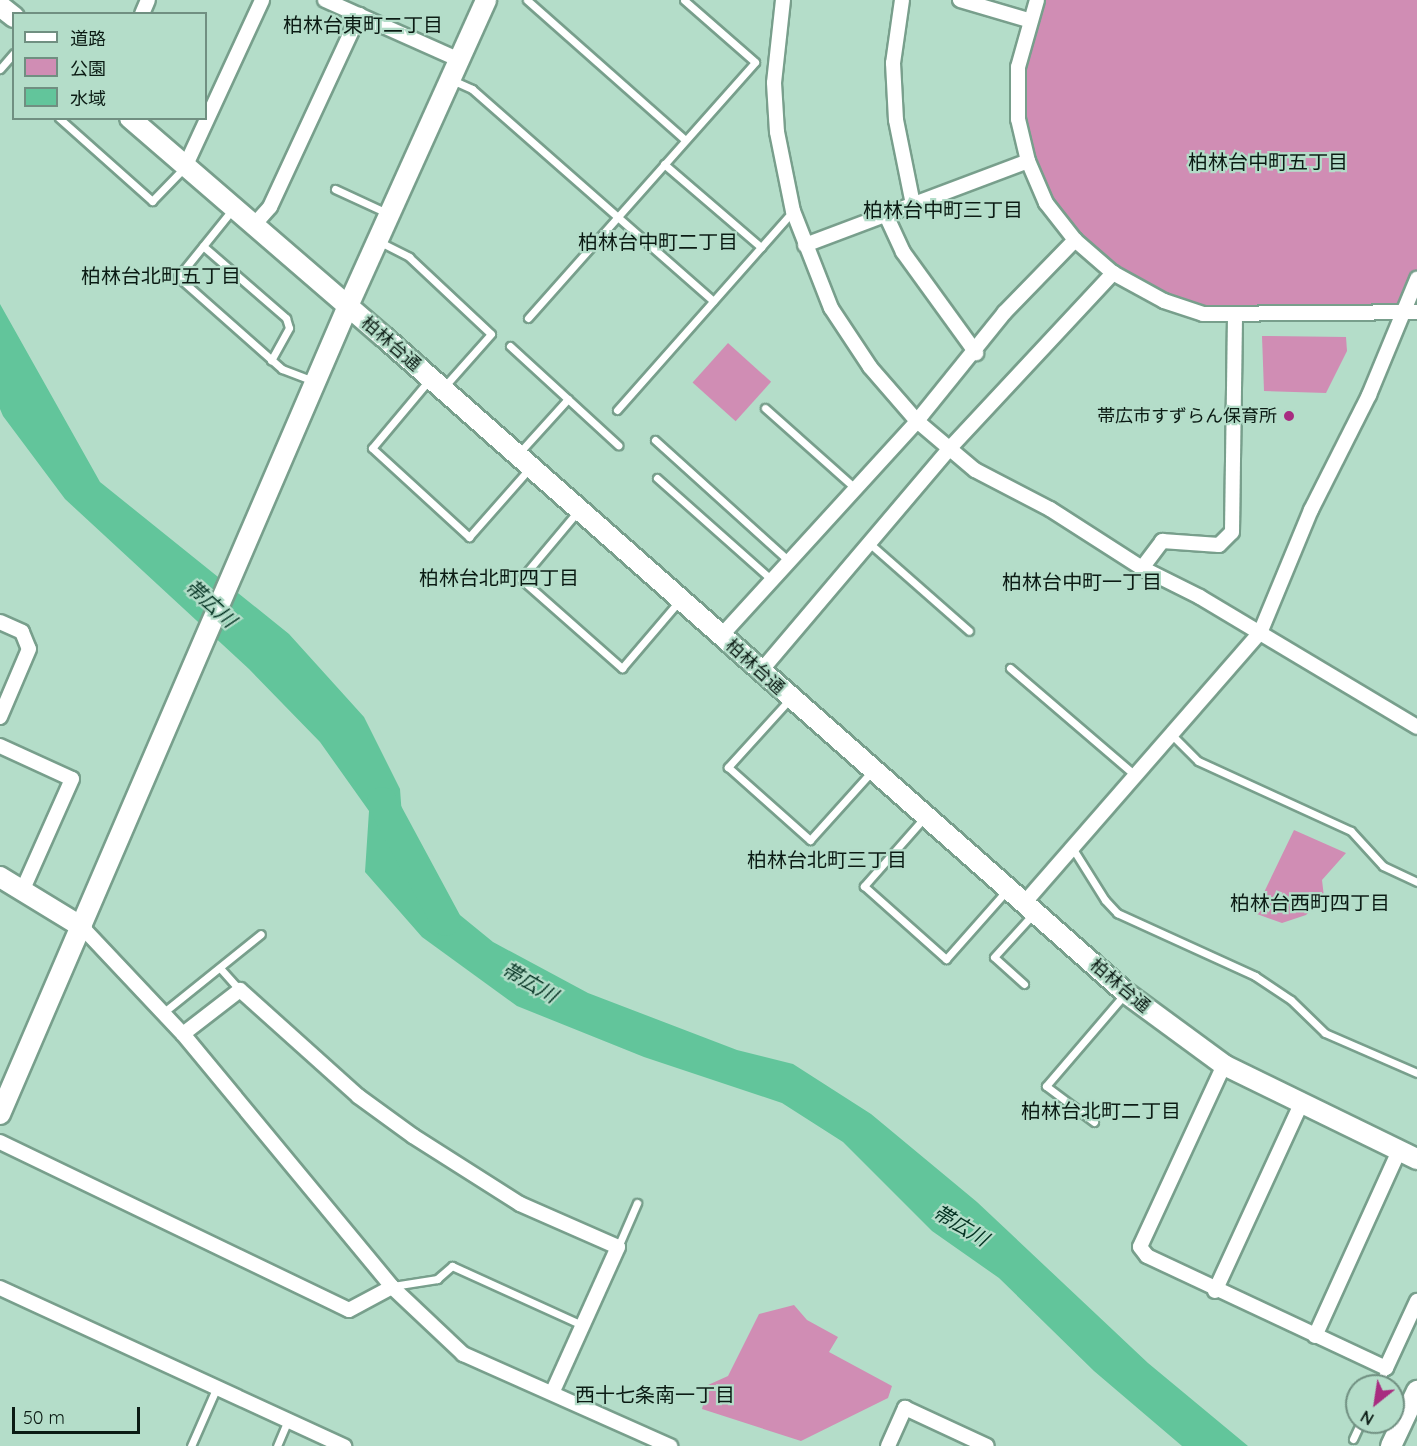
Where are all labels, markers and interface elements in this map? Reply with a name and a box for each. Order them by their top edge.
legend [12,12,207,120]
district label: 柏林台東町二丁目 [283,12,443,36]
text: 道路 [70,27,106,50]
text: 公園 [70,57,106,80]
text: 水域 [70,87,106,110]
district label: 柏林台中町五丁目 [1188,149,1348,173]
district label: 柏林台中町三丁目 [863,197,1023,221]
district label: 柏林台中町二丁目 [578,229,738,253]
district label: 柏林台北町五丁目 [81,263,241,287]
street label: 柏林台通 [357,312,425,376]
place label: 帯広市すずらん保育所 [1097,405,1277,427]
marker: 帯広市すずらん保育所 [1282,409,1296,423]
district label: 柏林台北町四丁目 [419,565,579,589]
district label: 柏林台中町一丁目 [1002,569,1162,593]
water label: 帯広川 [181,574,241,632]
street label: 柏林台通 [721,635,789,699]
district label: 柏林台北町三丁目 [747,847,907,871]
district label: 柏林台西町四丁目 [1230,890,1390,914]
street label: 柏林台通 [1085,955,1155,1017]
water label: 帯広川 [498,957,562,1007]
district label: 柏林台北町二丁目 [1021,1098,1181,1122]
water label: 帯広川 [929,1199,993,1251]
north arrow [1345,1374,1405,1434]
district label: 西十七条南一丁目 [575,1382,735,1406]
scale bar [15,1395,142,1433]
text: 50 m [23,1406,65,1429]
text: N [1357,1406,1377,1429]

